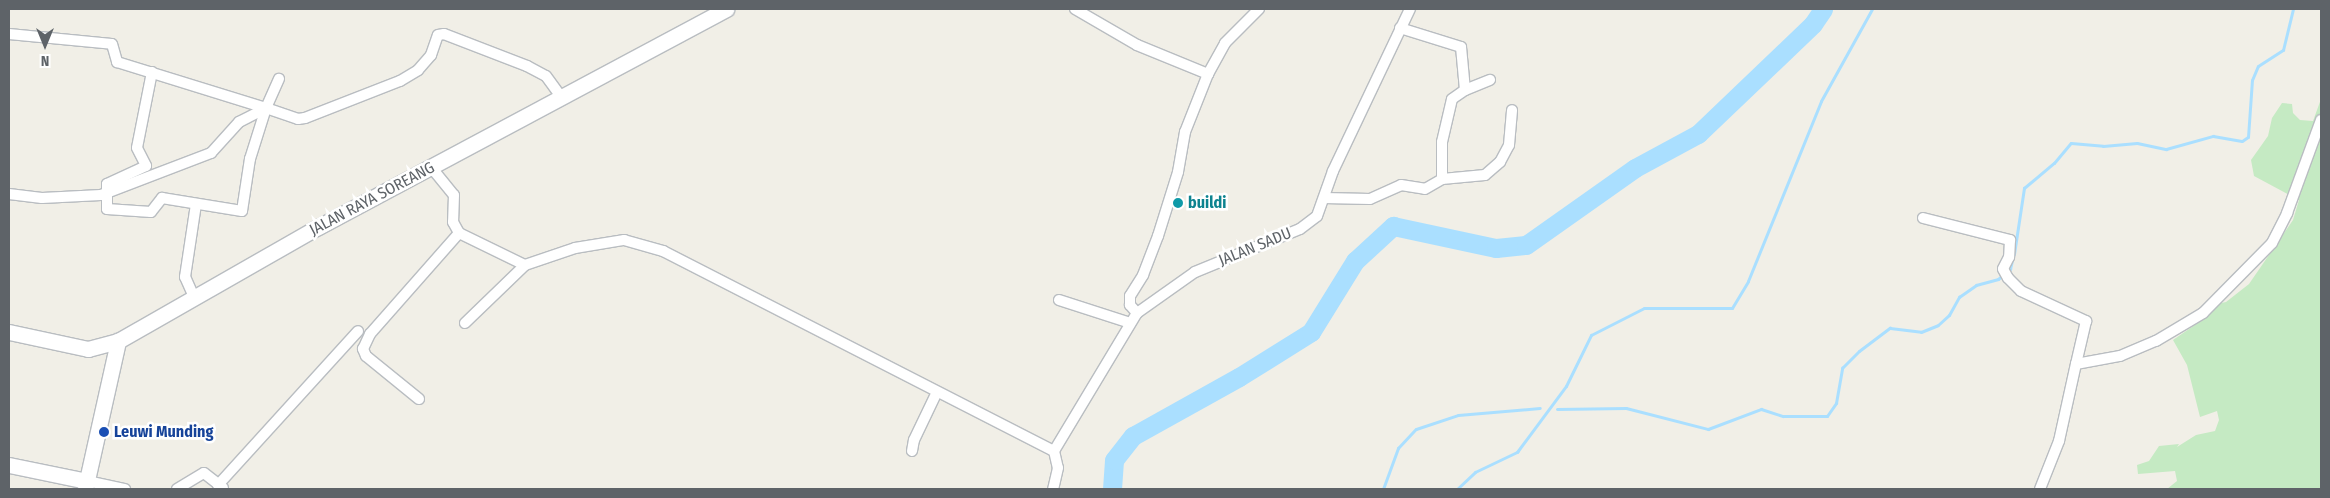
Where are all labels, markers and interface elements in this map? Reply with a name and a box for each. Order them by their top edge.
north arrow [20,20,70,70]
text: N [41,52,49,69]
street label: JALAN RAYA SOREANG [306,158,438,240]
place label: buildi [1188,193,1226,213]
marker: buildi [1172,197,1184,209]
street label: JALAN SADU [1216,224,1294,270]
place label: Leuwi Munding [114,422,213,442]
marker: Leuwi Munding [98,426,110,438]

